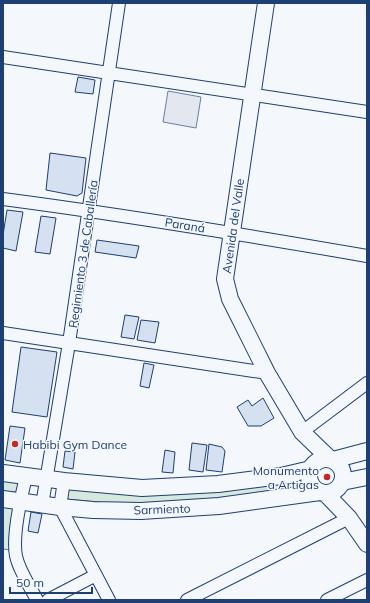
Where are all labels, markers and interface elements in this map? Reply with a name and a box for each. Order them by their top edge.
street label: Avenida del Valle [219,178,247,274]
street label: Regimiento 3 de Caballería [65,179,101,329]
street label: Paraná [164,214,206,236]
place label: Habibi Gym Dance [23,437,127,452]
marker: Habibi Gym Dance [10,439,20,449]
place label: Monumento a Artigas [253,463,319,492]
marker: Monumento a Artigas [322,472,332,482]
street label: Sarmiento [133,501,191,517]
scale bar [10,569,92,595]
text: 50 m [16,575,44,590]

